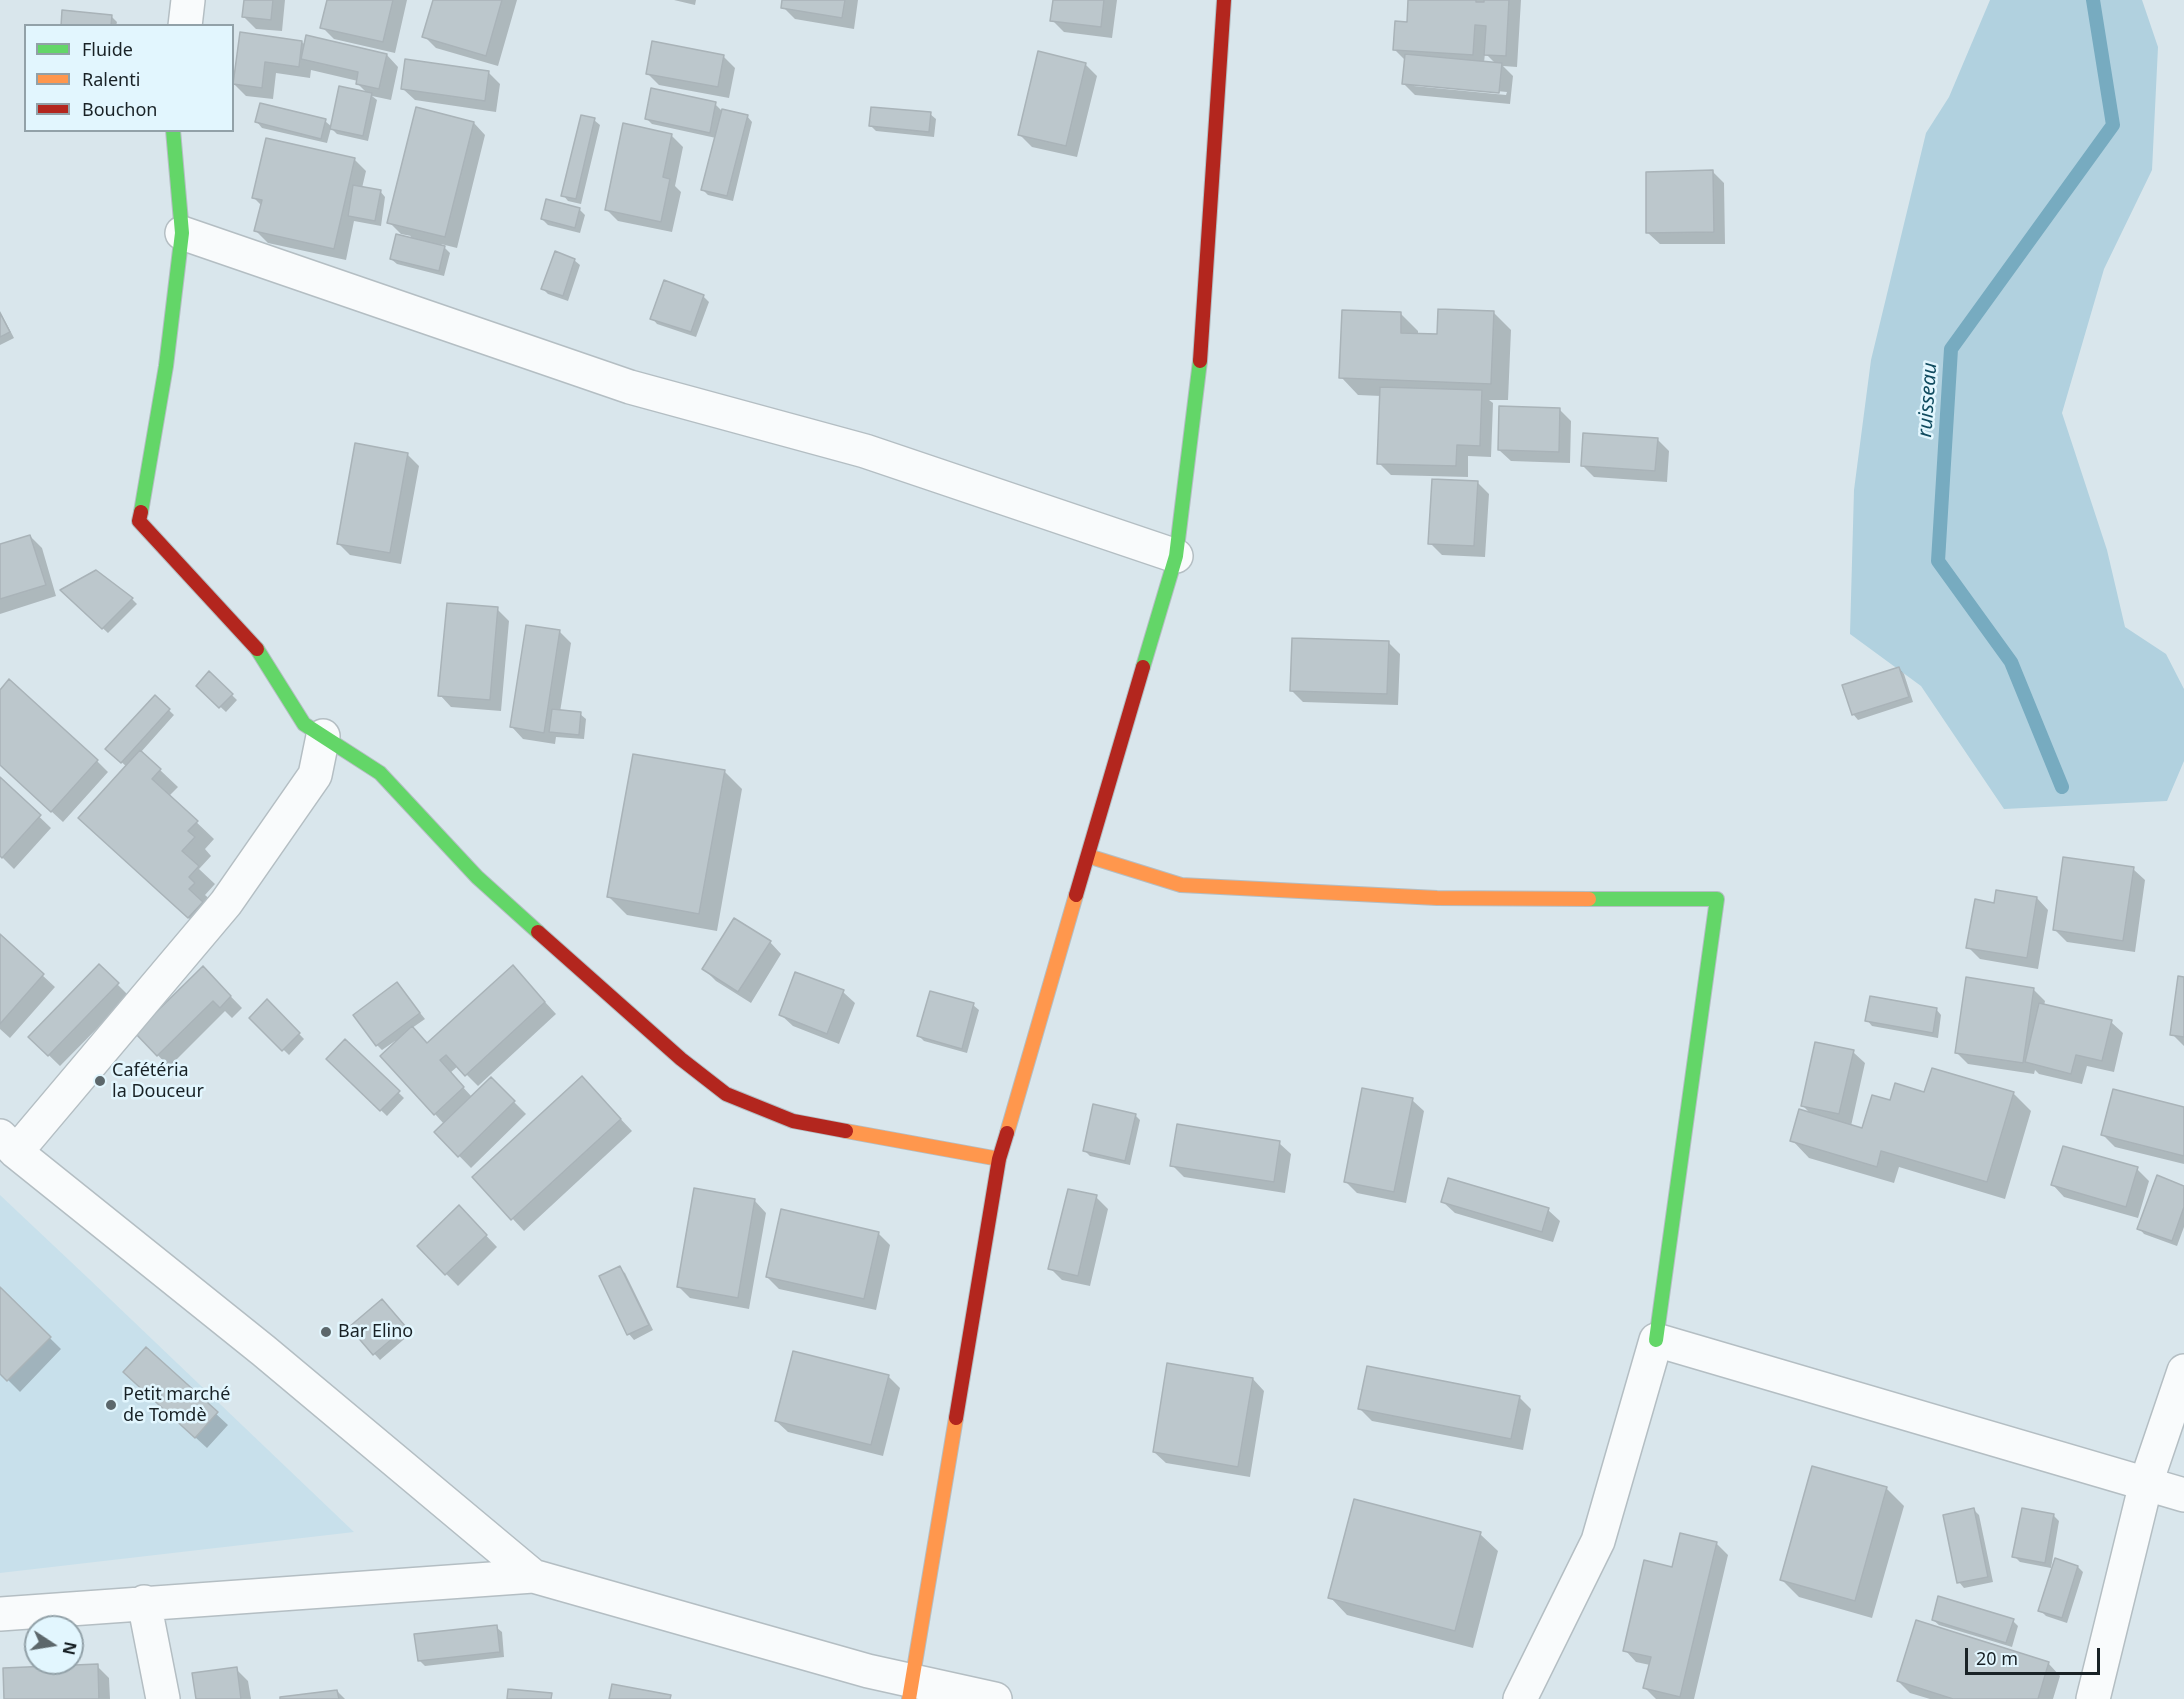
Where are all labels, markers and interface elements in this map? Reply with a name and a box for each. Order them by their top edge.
legend [24,24,234,132]
text: Fluide [82,37,133,61]
text: Ralenti [82,67,140,91]
text: Bouchon [82,97,158,121]
water label: ruisseau [1913,362,1943,438]
place label: Cafétéria la Douceur [112,1060,204,1102]
marker: Cafétéria la Douceur [93,1074,107,1088]
place label: Bar Elino [338,1321,413,1343]
marker: Bar Elino [319,1325,333,1339]
place label: Petit marché de Tomdè [123,1384,230,1426]
marker: Petit marché de Tomdè [104,1398,118,1412]
north arrow [24,1615,84,1675]
scale bar [1968,1636,2103,1674]
text: N [58,1640,82,1657]
text: 20 m [1976,1646,2018,1670]

